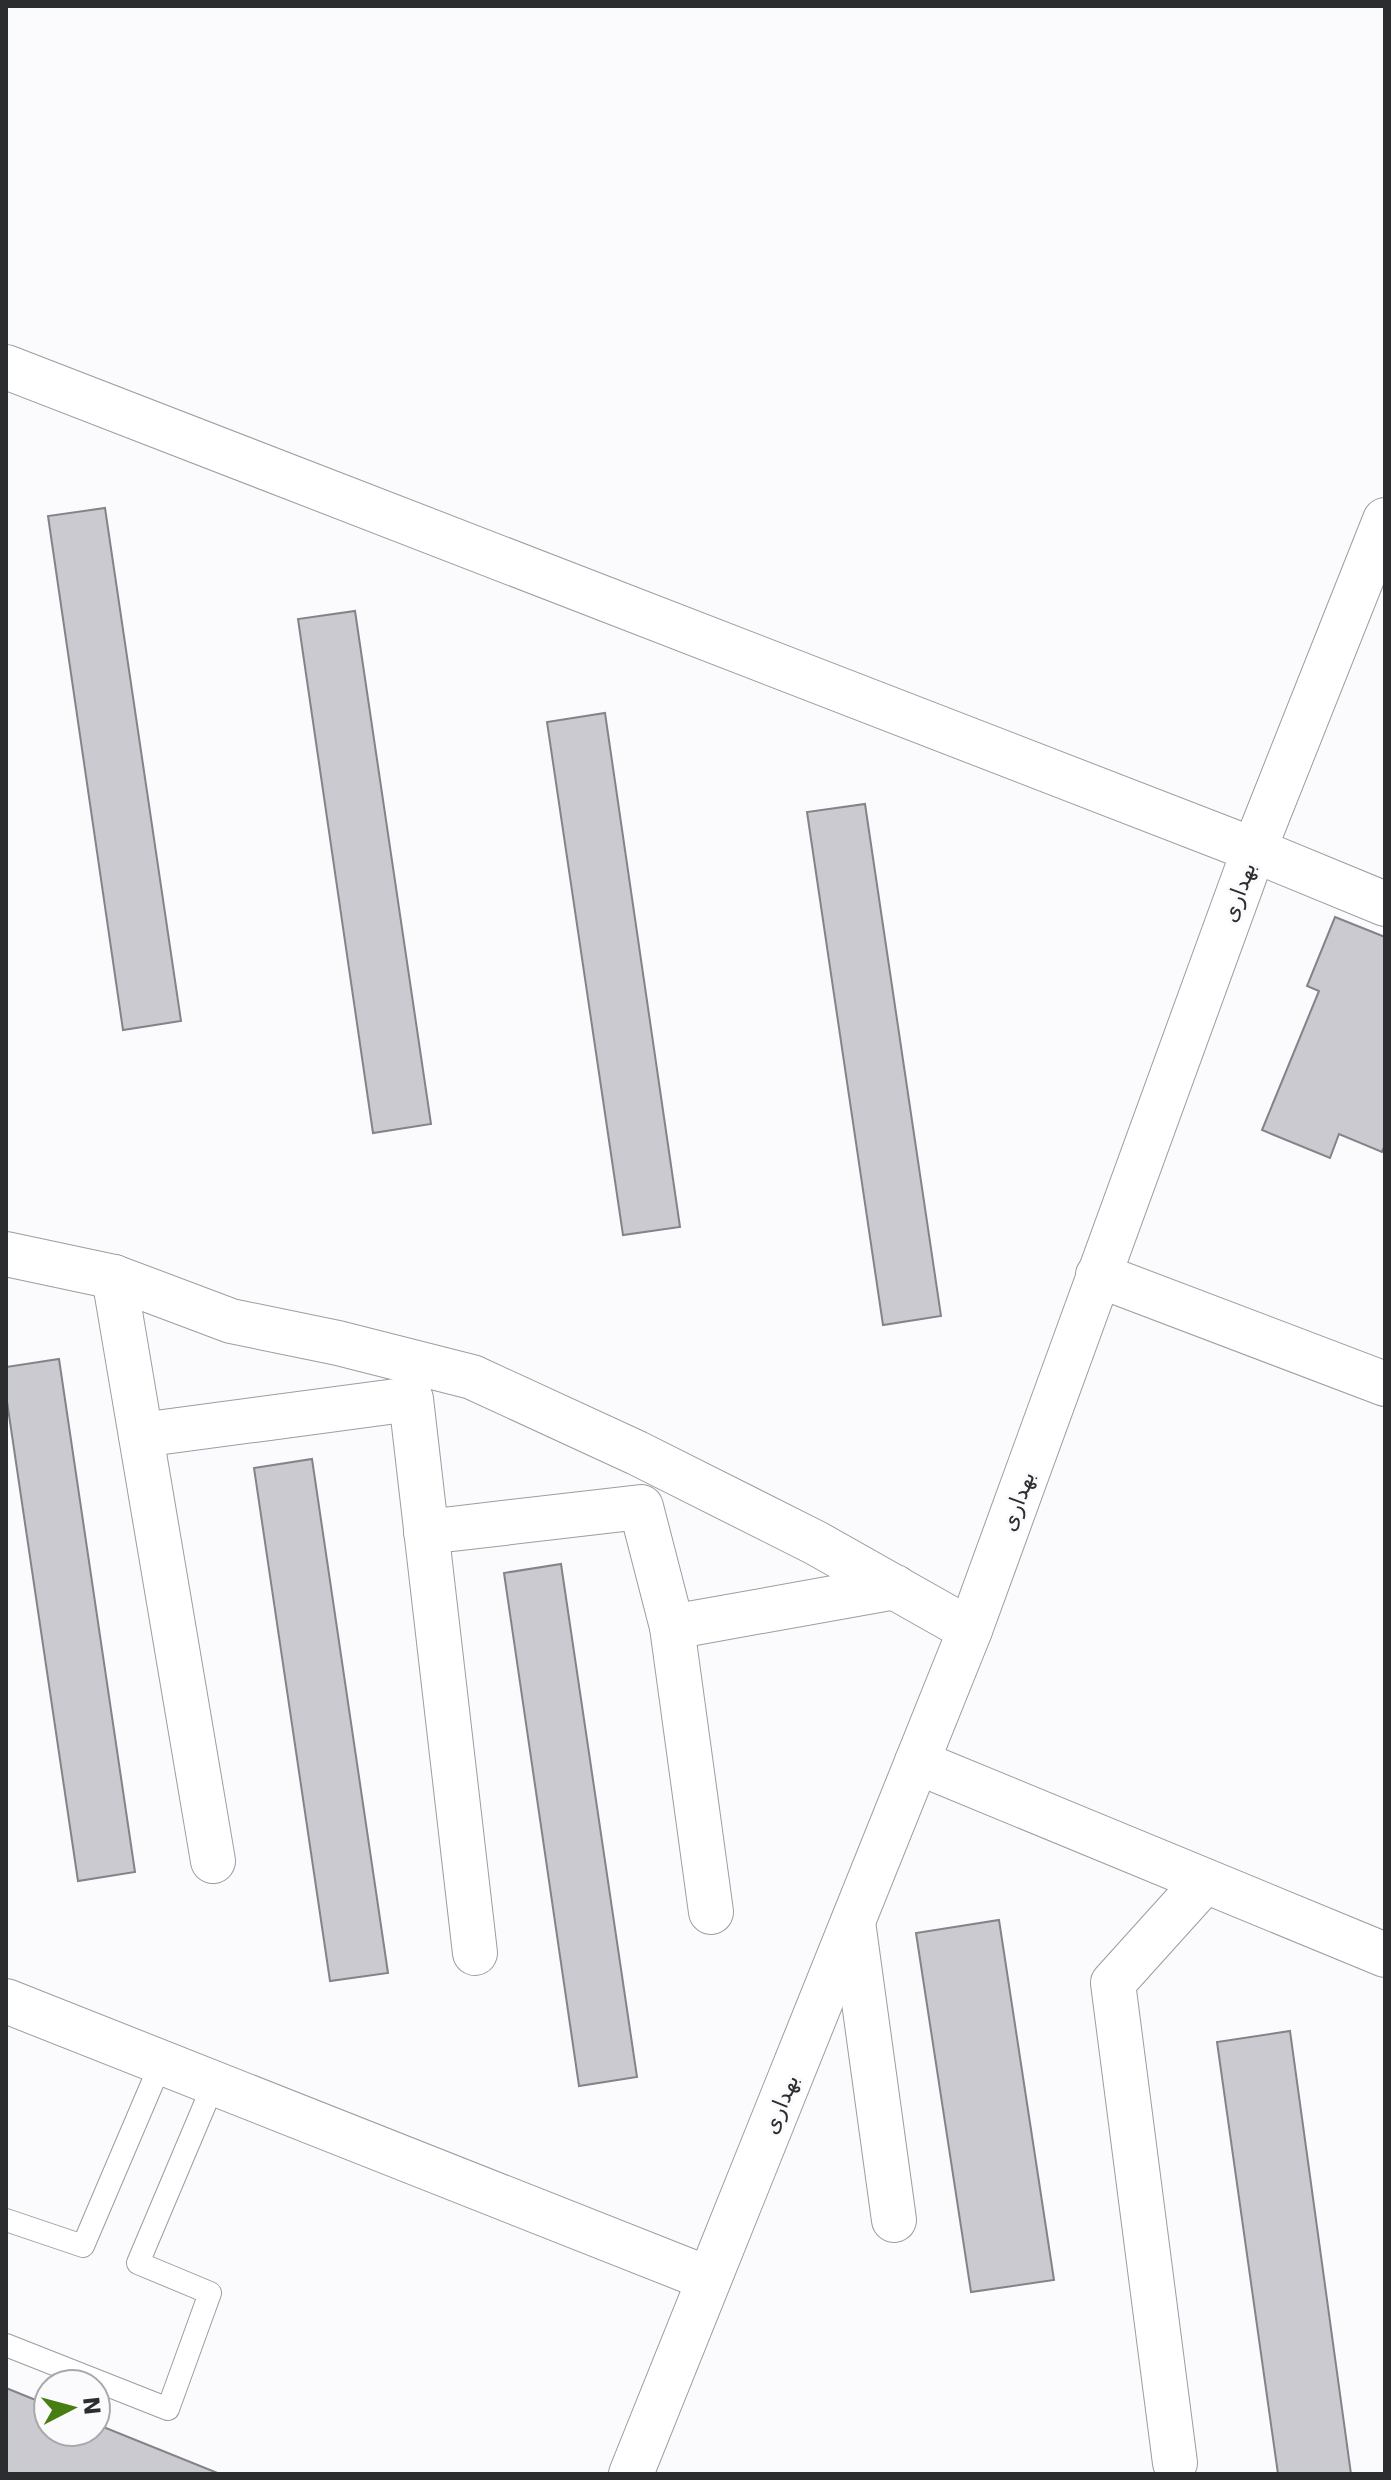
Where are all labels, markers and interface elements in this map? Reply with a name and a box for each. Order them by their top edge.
street label: بهداری [1216,859,1261,925]
street label: بهداری [995,1468,1040,1534]
street label: بهداری [757,2071,804,2138]
north arrow [32,2368,112,2448]
text: N [78,2395,105,2416]

